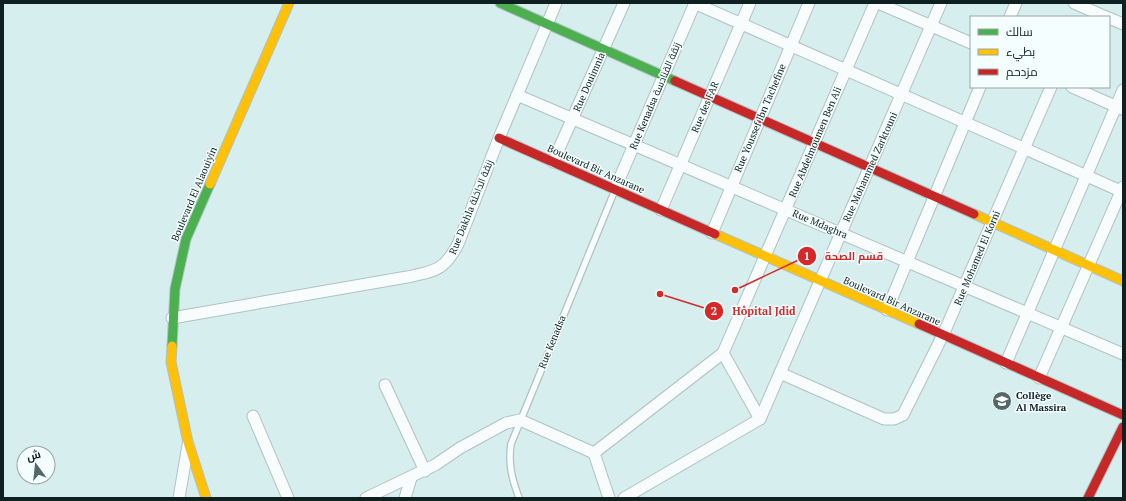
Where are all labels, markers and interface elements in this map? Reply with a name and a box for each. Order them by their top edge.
legend [970,16,1110,88]
text: سالك [1006,24,1033,39]
street label: Rue Kenadsa زنقة القنادسة [626,40,684,152]
text: بطيء [1006,44,1035,62]
street label: Rue Douimnia [570,50,608,114]
street label: Rue Youssef Ibn Tachefine [731,62,789,174]
text: مزدحم [1006,64,1038,80]
street label: Rue des FAR [688,79,722,135]
street label: Rue Abdelmoumen Ben Ali [786,85,844,199]
street label: Rue Mohammed Zarktouni [840,110,900,224]
street label: Boulevard Bir Anzarane [545,142,647,196]
street label: Boulevard El Alaouiyin [168,145,220,243]
street label: Rue Dakhla زنقة الداخلة [446,158,496,256]
street label: Rue Mdaghra [790,207,850,241]
street label: Rue Mohamed El Korni [951,209,1003,307]
callout: قسم الصحة [797,245,891,268]
text: 1 [804,248,810,263]
text: قسم الصحة [825,249,883,264]
street label: Boulevard Bir Anzarane [841,274,943,328]
callout: Hôpital Jdid [704,299,803,322]
text: 2 [711,303,718,318]
text: Hôpital Jdid [732,304,796,318]
street label: Rue Kenadsa [535,313,569,371]
place label: Collège Al Massira [1016,389,1067,414]
school or university icon: Collège Al Massira [991,390,1013,412]
north arrow [16,445,56,485]
text: ش [25,447,42,464]

